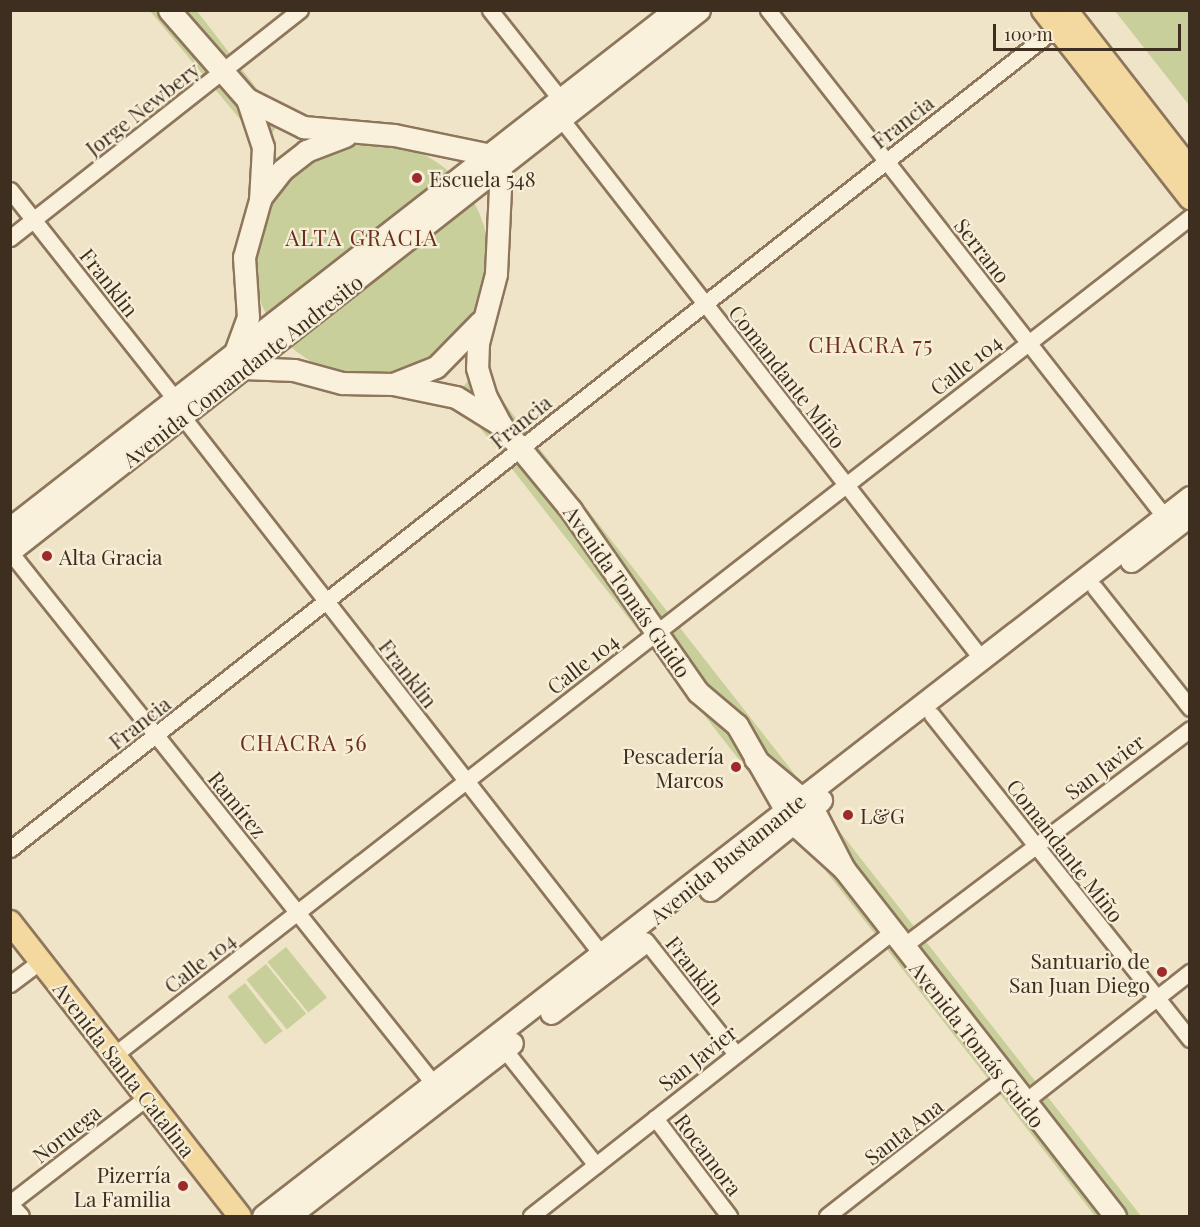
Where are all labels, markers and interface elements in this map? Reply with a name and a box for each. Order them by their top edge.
scale bar [996,12,1184,50]
text: 100 m [1004,22,1053,46]
street label: Jorge Newbery [80,56,204,160]
street label: Francia [866,89,938,153]
place label: Escuela 548 [429,165,536,191]
marker: Escuela 548 [410,171,424,185]
street label: Serrano [950,213,1016,287]
district label: ALTA GRACIA [285,225,439,251]
street label: Franklin [75,243,145,321]
street label: Avenida Comandante Andresito [117,268,367,472]
street label: Comandante Miño [724,299,852,453]
street label: Calle 104 [924,328,1006,400]
district label: CHACRA 75 [808,332,934,358]
street label: Francia [484,389,556,453]
street label: Avenida Tomás Guido [559,500,697,682]
place label: Alta Gracia [59,543,163,569]
marker: Alta Gracia [40,549,54,563]
street label: Calle 104 [541,627,623,699]
street label: Franklin [374,634,444,712]
street label: Francia [103,690,175,754]
street label: San Javier [1059,728,1149,804]
district label: CHACRA 56 [240,730,368,756]
place label: Pescadería Marcos [622,742,724,792]
marker: Pescadería Marcos [729,760,743,774]
street label: Ramírez [204,766,272,842]
street label: Comandante Miño [1002,773,1130,927]
street label: Avenida Bustamante [644,788,810,928]
place label: L&G [860,802,905,828]
marker: L&G [841,808,855,822]
street label: Calle 104 [158,926,240,998]
street label: Frankiln [661,931,731,1009]
place label: Santuario de San Juan Diego [1009,947,1150,997]
street label: Avenida Tomás Guido [905,956,1051,1132]
marker: Santuario de San Juan Diego [1155,965,1169,979]
street label: Avenida Santa Catalina [49,976,201,1162]
street label: San Javier [653,1019,741,1095]
street label: Santa Ana [858,1092,948,1170]
street label: Noruega [27,1099,105,1167]
street label: Rocamora [670,1108,748,1200]
place label: Pizerría La Familia [73,1161,171,1211]
marker: Pizerría La Familia [176,1179,190,1193]

